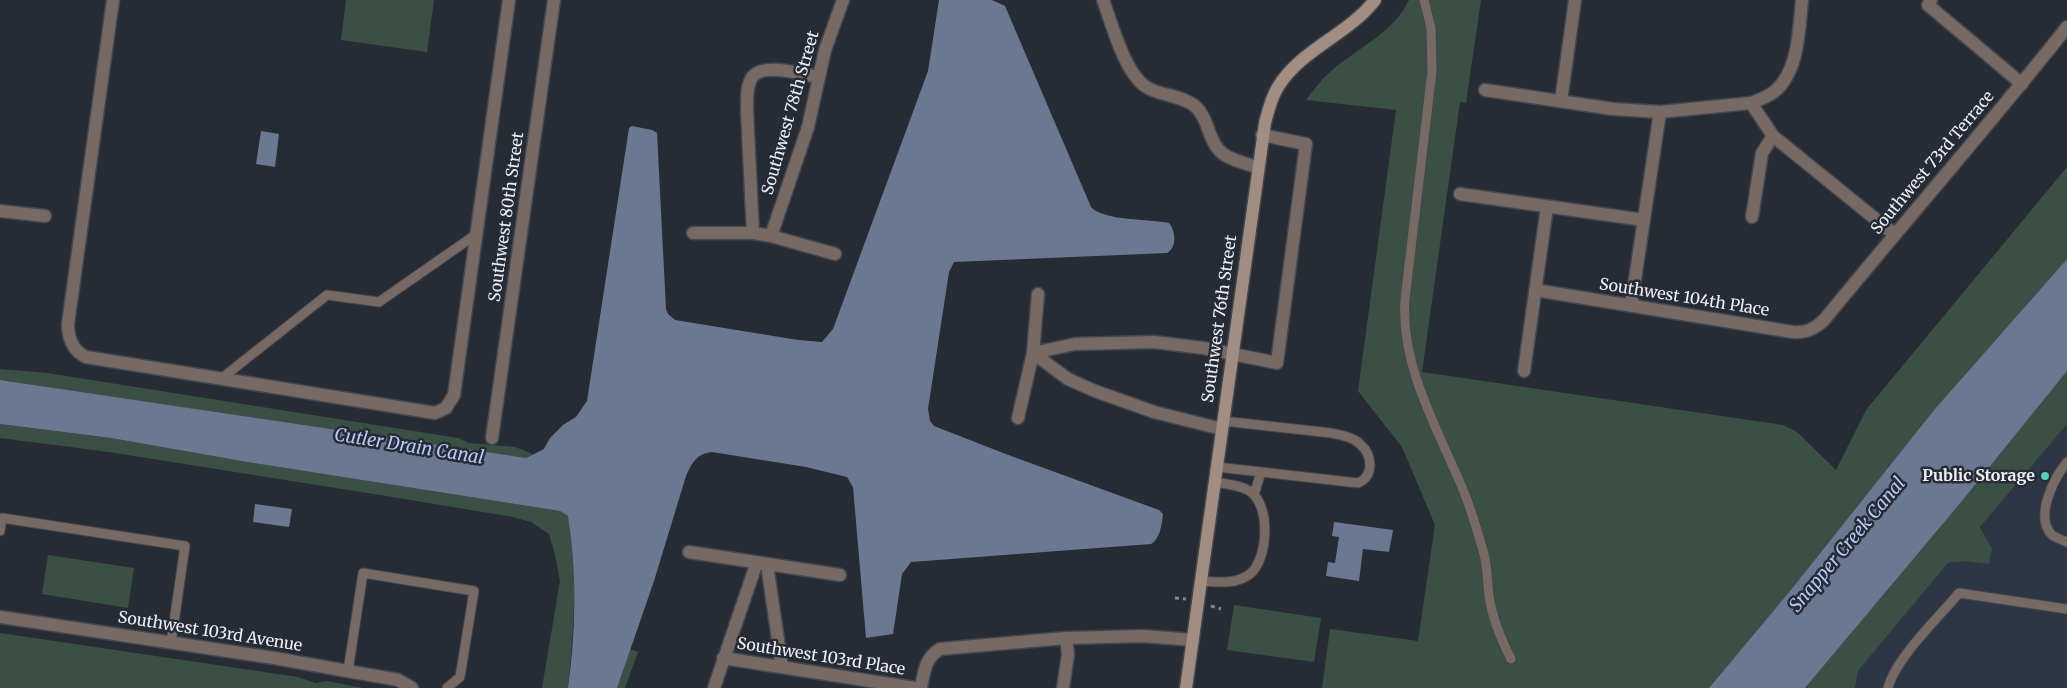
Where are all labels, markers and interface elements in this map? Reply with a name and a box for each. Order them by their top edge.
street label: Southwest 78th Street [758,29,824,197]
street label: Southwest 73rd Terrace [1867,87,1999,239]
street label: Southwest 80th Street [486,131,528,303]
street label: Southwest 76th Street [1199,234,1241,404]
street label: Southwest 104th Place [1598,275,1770,321]
water label: Cutler Drain Canal [333,425,485,469]
place label: Public Storage [1922,466,2035,486]
marker: Public Storage [2039,470,2051,482]
water label: Snapper Creek Canal [1785,473,1911,617]
street label: Southwest 103rd Avenue [116,608,304,656]
street label: Southwest 103rd Place [735,634,907,680]

